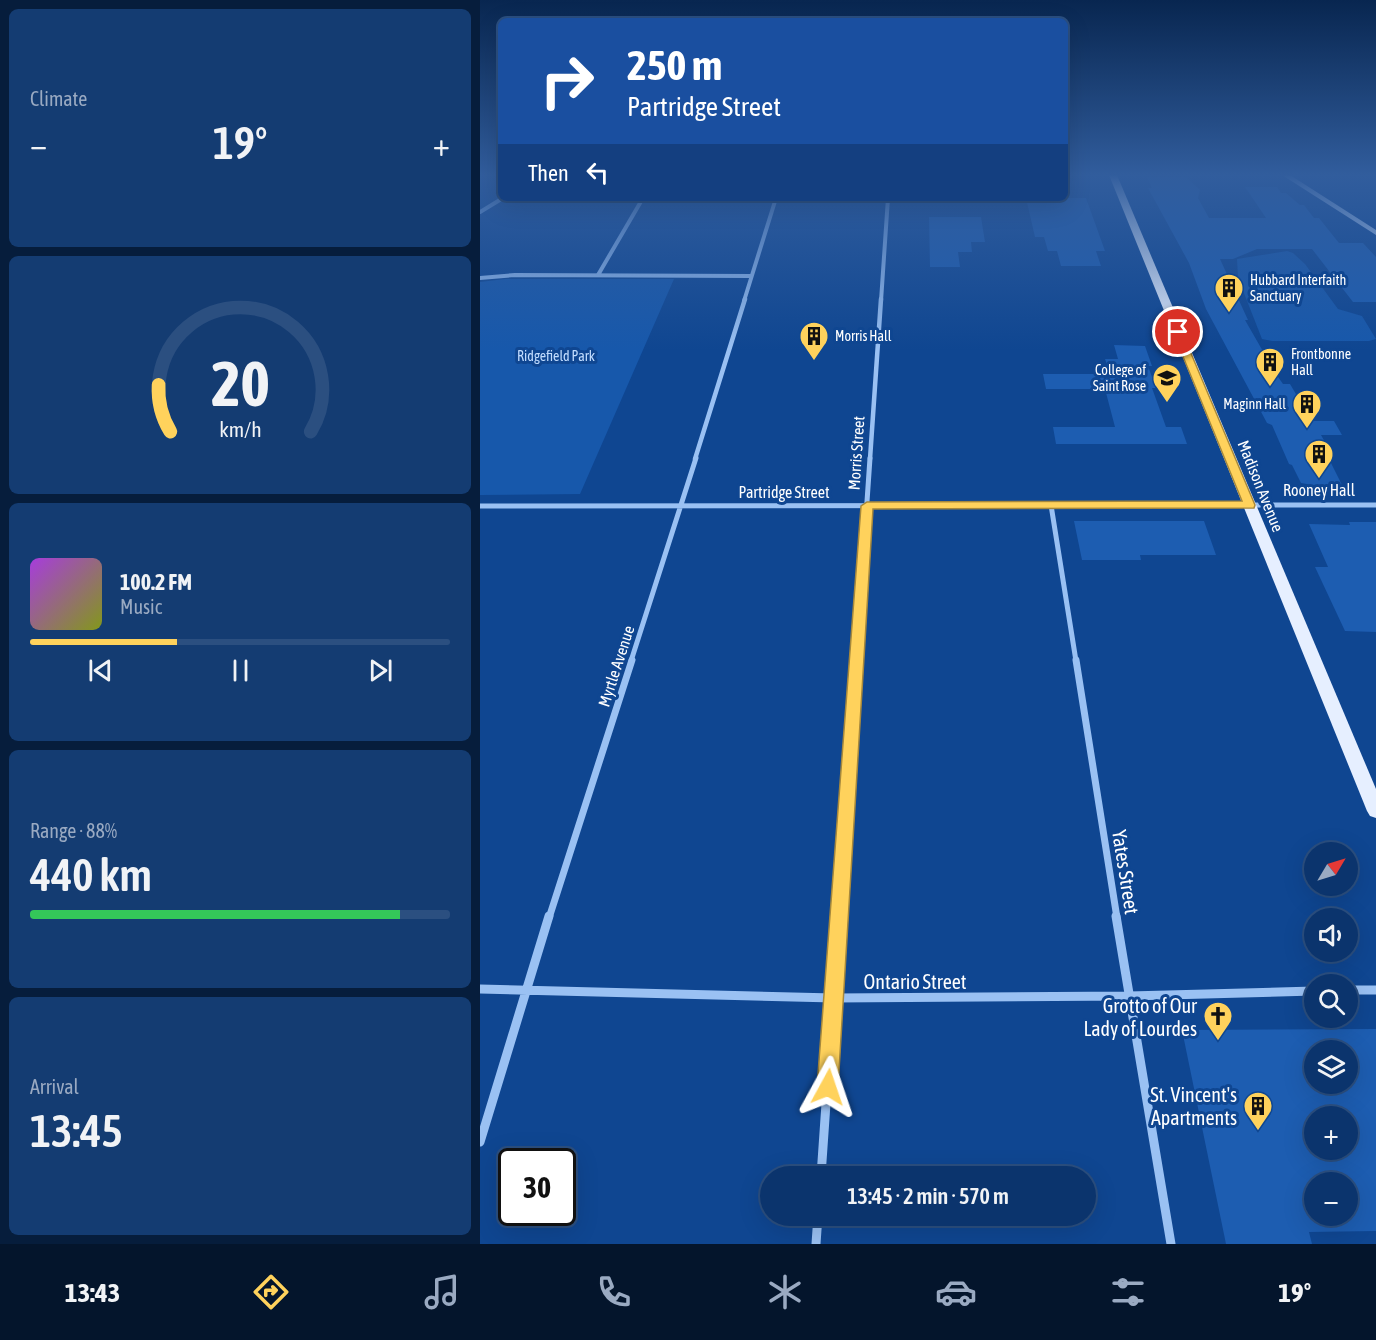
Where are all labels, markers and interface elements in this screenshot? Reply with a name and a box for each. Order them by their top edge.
text: 250 m [627,41,722,89]
icon: right [528,42,606,120]
text: Climate [30,87,87,110]
text: Partridge Street [627,91,781,122]
text: 19° [213,117,267,169]
text: − [30,125,47,163]
text: + [433,125,450,163]
icon: left [581,156,614,189]
text: Then [528,160,569,186]
building icon: Hubbard Interfaith Sanctuary [1213,272,1245,314]
place label: Hubbard Interfaith Sanctuary [1250,272,1346,304]
pin [1152,306,1203,357]
icon: arrive [1161,315,1194,348]
building icon: Morris Hall [798,320,830,362]
place label: Morris Hall [835,328,892,344]
building icon: Frontbonne Hall [1254,346,1286,388]
place label: Frontbonne Hall [1291,346,1351,378]
text: 20 [211,348,269,419]
park label: Ridgefield Park [517,348,595,364]
place label: College of Saint Rose [1093,362,1146,394]
school or university icon: College of Saint Rose [1151,362,1183,404]
building icon: Maginn Hall [1291,388,1323,430]
place label: Maginn Hall [1223,396,1286,412]
street label: Morris Street [844,415,868,491]
text: km/h [219,417,261,442]
street label: Madison Avenue [1235,438,1287,534]
building icon: Rooney Hall [1303,438,1335,480]
place label: Rooney Hall [1283,481,1356,500]
street label: Partridge Street [738,483,830,502]
text: 100.2 FM [120,569,192,595]
text: Music [120,595,162,618]
street label: Myrtle Avenue [594,623,639,709]
icon: previous [84,654,117,687]
icon: pause [224,654,257,687]
icon: next [364,654,397,687]
text: Range · 88% [30,819,117,842]
street label: Yates Street [1108,828,1144,916]
north arrow [1304,842,1358,896]
map controls [1304,842,1358,1226]
text: 440 km [30,849,152,901]
button: sound [1304,908,1358,962]
street label: Ontario Street [864,970,967,993]
button: search [1304,974,1358,1028]
place label: Grotto of Our Lady of Lourdes [1084,994,1198,1040]
church icon: Grotto of Our Lady of Lourdes [1202,1000,1234,1042]
button: layers [1304,1040,1358,1094]
position arrow [796,1055,860,1119]
text: Arrival [30,1075,79,1098]
place label: St. Vincent's Apartments [1150,1083,1237,1129]
building icon: St. Vincent's Apartments [1242,1090,1274,1132]
text: 13:45 [30,1105,123,1157]
button: + [1304,1106,1358,1160]
speed limit sign: 30 [498,1148,576,1226]
button: − [1304,1172,1358,1226]
text: 13:45 · 2 min · 570 m [847,1183,1009,1209]
icon: directions [250,1271,292,1313]
icon: music [421,1271,463,1313]
icon: phone [593,1271,635,1313]
icon: climate [764,1271,806,1313]
icon: car [935,1271,977,1313]
icon: filters [1107,1271,1149,1313]
text: 13:43 [65,1277,120,1308]
text: 19° [1278,1277,1311,1308]

